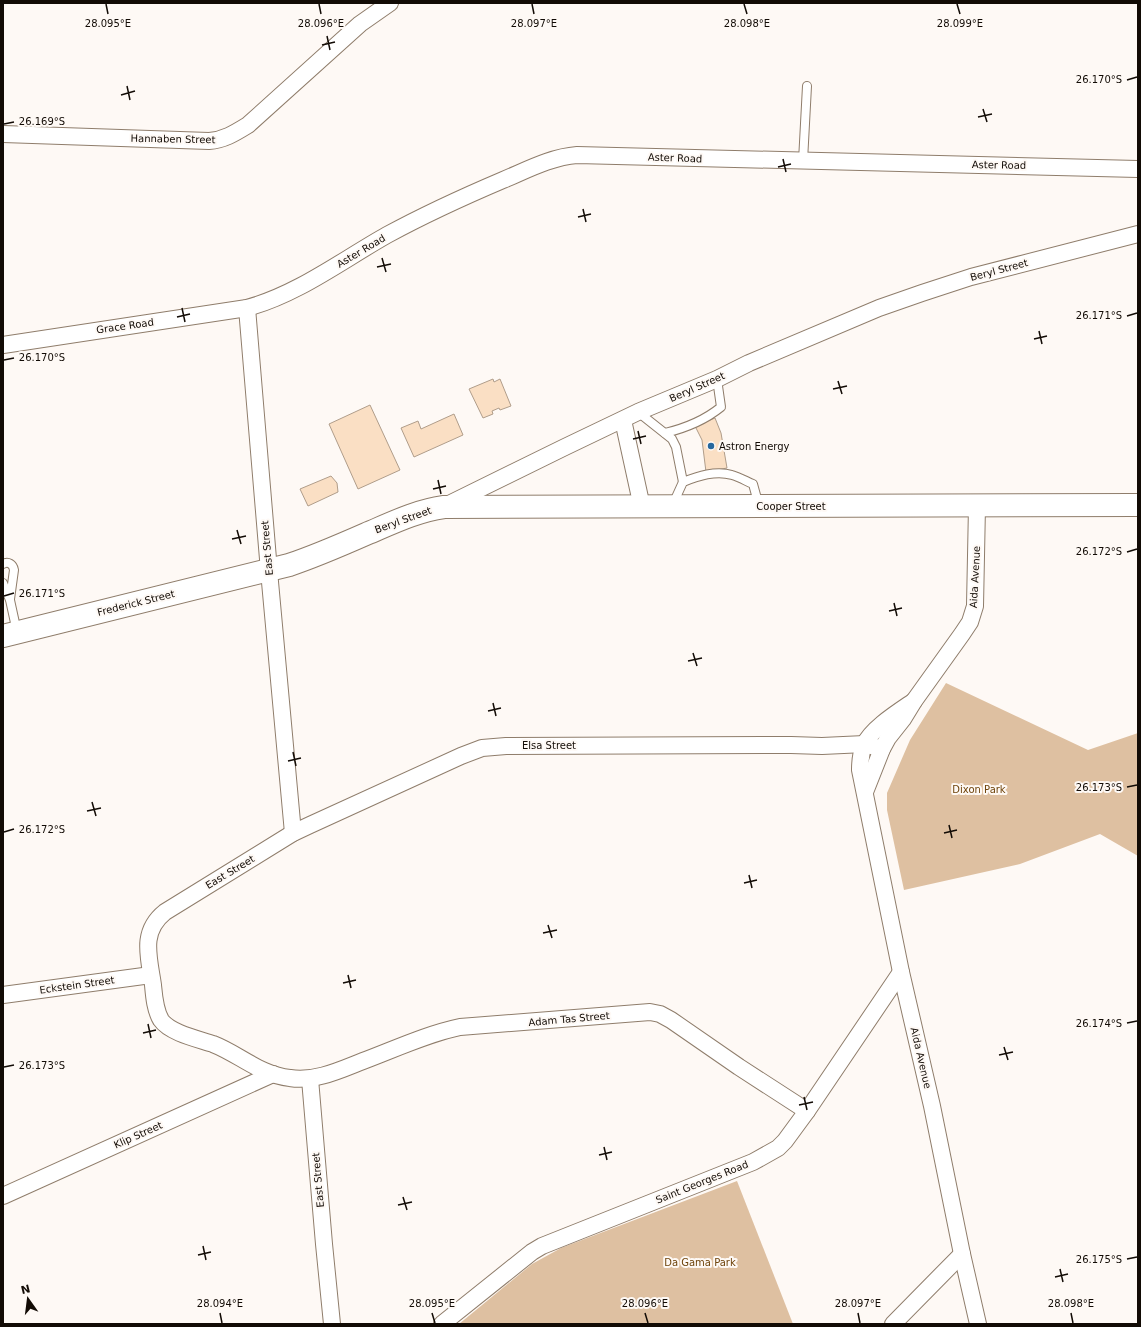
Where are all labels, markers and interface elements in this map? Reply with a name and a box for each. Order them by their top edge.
text: 28.095°E [85,18,131,29]
text: 28.096°E [298,18,344,29]
text: 28.097°E [511,18,557,29]
text: 28.098°E [724,18,770,29]
text: 28.099°E [937,18,983,29]
text: 26.170°S [1076,74,1122,85]
text: 26.169°S [19,116,65,127]
street label: Hannaben Street [130,133,216,145]
street label: Aster Road [648,152,702,164]
street label: Aster Road [972,159,1026,171]
street label: Aster Road [335,232,387,270]
street label: Beryl Street [969,257,1029,283]
text: 26.171°S [1076,310,1122,321]
street label: Grace Road [96,317,154,335]
text: 26.170°S [19,352,65,363]
street label: Beryl Street [668,370,726,404]
marker: Astron Energy [706,441,716,451]
place label: Astron Energy [719,441,790,452]
street label: Cooper Street [756,501,826,512]
street label: Beryl Street [373,505,433,535]
street label: East Street [259,520,275,576]
street label: Aida Avenue [968,546,982,608]
text: 26.172°S [1076,546,1122,557]
text: 26.171°S [19,588,65,599]
street label: Frederick Street [96,588,176,618]
street label: Elsa Street [522,740,576,751]
text: 26.173°S [1076,782,1122,793]
park label: Dixon Park [952,784,1006,795]
text: 26.172°S [19,824,65,835]
street label: East Street [204,853,257,891]
street label: Eckstein Street [39,974,115,996]
street label: Adam Tas Street [528,1010,610,1028]
text: 26.174°S [1076,1018,1122,1029]
street label: Aida Avenue [909,1026,933,1090]
text: 26.173°S [19,1060,65,1071]
street label: Klip Street [112,1119,164,1151]
street label: East Street [310,1152,326,1208]
street label: Saint Georges Road [654,1158,750,1206]
text: 26.175°S [1076,1254,1122,1265]
park label: Da Gama Park [664,1257,736,1268]
north arrow [8,1279,48,1319]
text: N [20,1282,32,1297]
text: 28.094°E [197,1298,243,1309]
text: 28.095°E [409,1298,455,1309]
text: 28.096°E [622,1298,668,1309]
text: 28.097°E [835,1298,881,1309]
text: 28.098°E [1048,1298,1094,1309]

